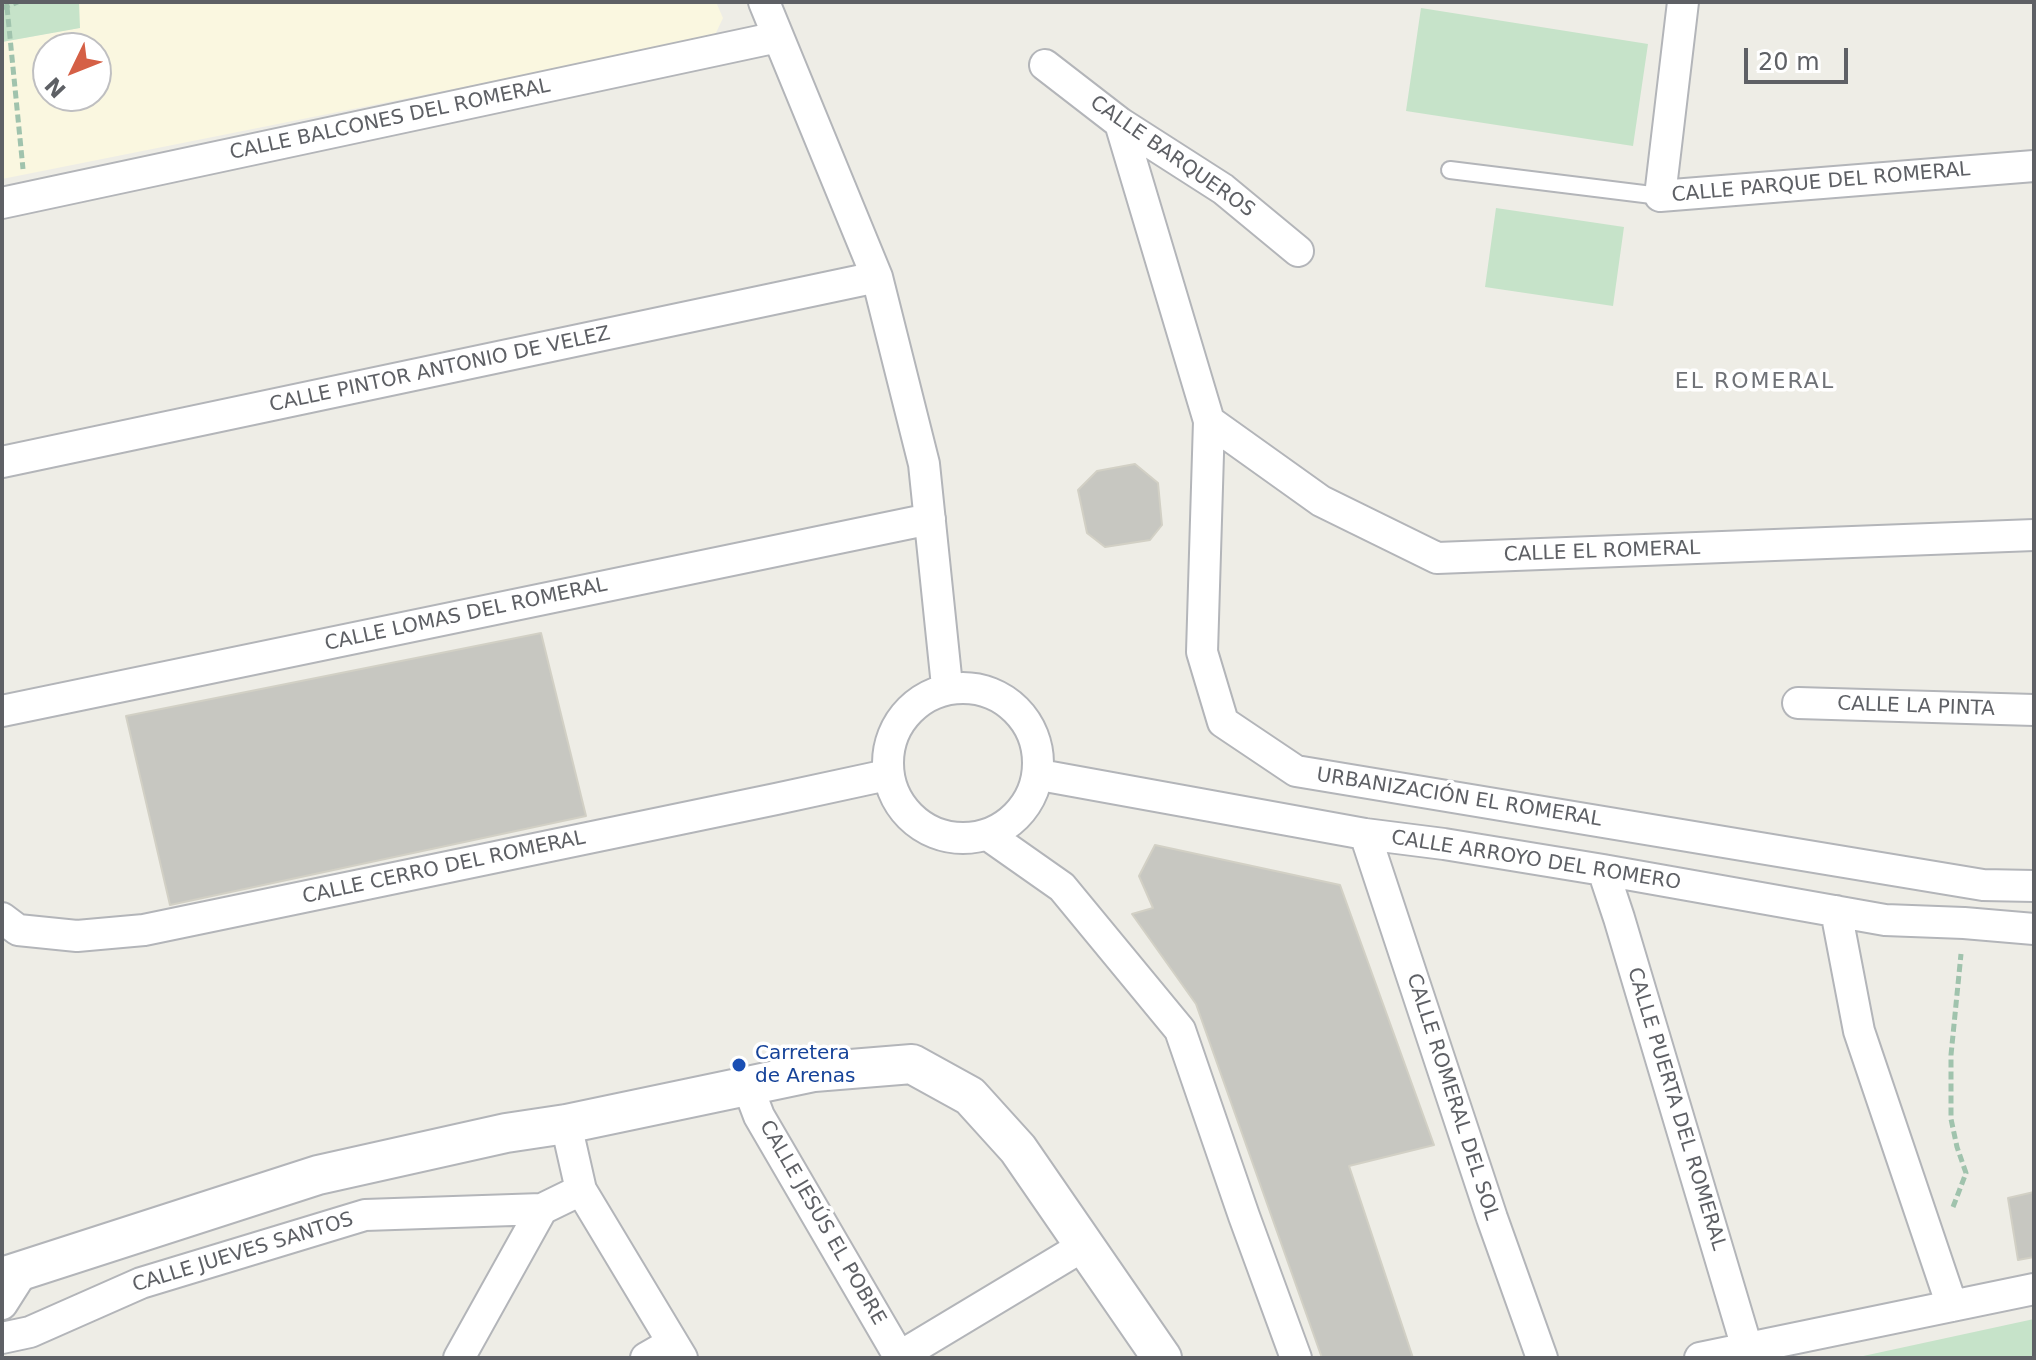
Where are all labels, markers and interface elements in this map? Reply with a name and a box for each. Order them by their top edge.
north arrow [32,32,112,112]
scale bar [1748,32,1852,82]
text: 20 m [1758,48,1820,76]
text: N [40,72,71,103]
street label: CALLE BALCONES DEL ROMERAL [228,74,552,166]
street label: CALLE BARQUEROS [1085,91,1259,223]
street label: CALLE PARQUE DEL ROMERAL [1671,158,1971,208]
street label: CALLE PINTOR ANTONIO DE VELEZ [267,322,613,418]
district label: EL ROMERAL [1675,369,1835,395]
street label: CALLE EL ROMERAL [1503,537,1701,567]
street label: CALLE LOMAS DEL ROMERAL [323,573,609,657]
street label: CALLE LA PINTA [1837,692,1995,722]
street label: URBANIZACIÓN EL ROMERAL [1315,764,1603,832]
street label: CALLE CERRO DEL ROMERAL [300,826,588,910]
street label: CALLE ARROYO DEL ROMERO [1389,826,1683,896]
street label: CALLE PUERTA DEL ROMERAL [1621,965,1731,1253]
street label: CALLE ROMERAL DEL SOL [1401,971,1503,1223]
place label: Carretera de Arenas [755,1042,855,1089]
marker: Carretera de Arenas [730,1056,748,1074]
street label: CALLE JESÚS EL POBRE [754,1117,890,1329]
street label: CALLE JUEVES SANTOS [130,1208,356,1298]

